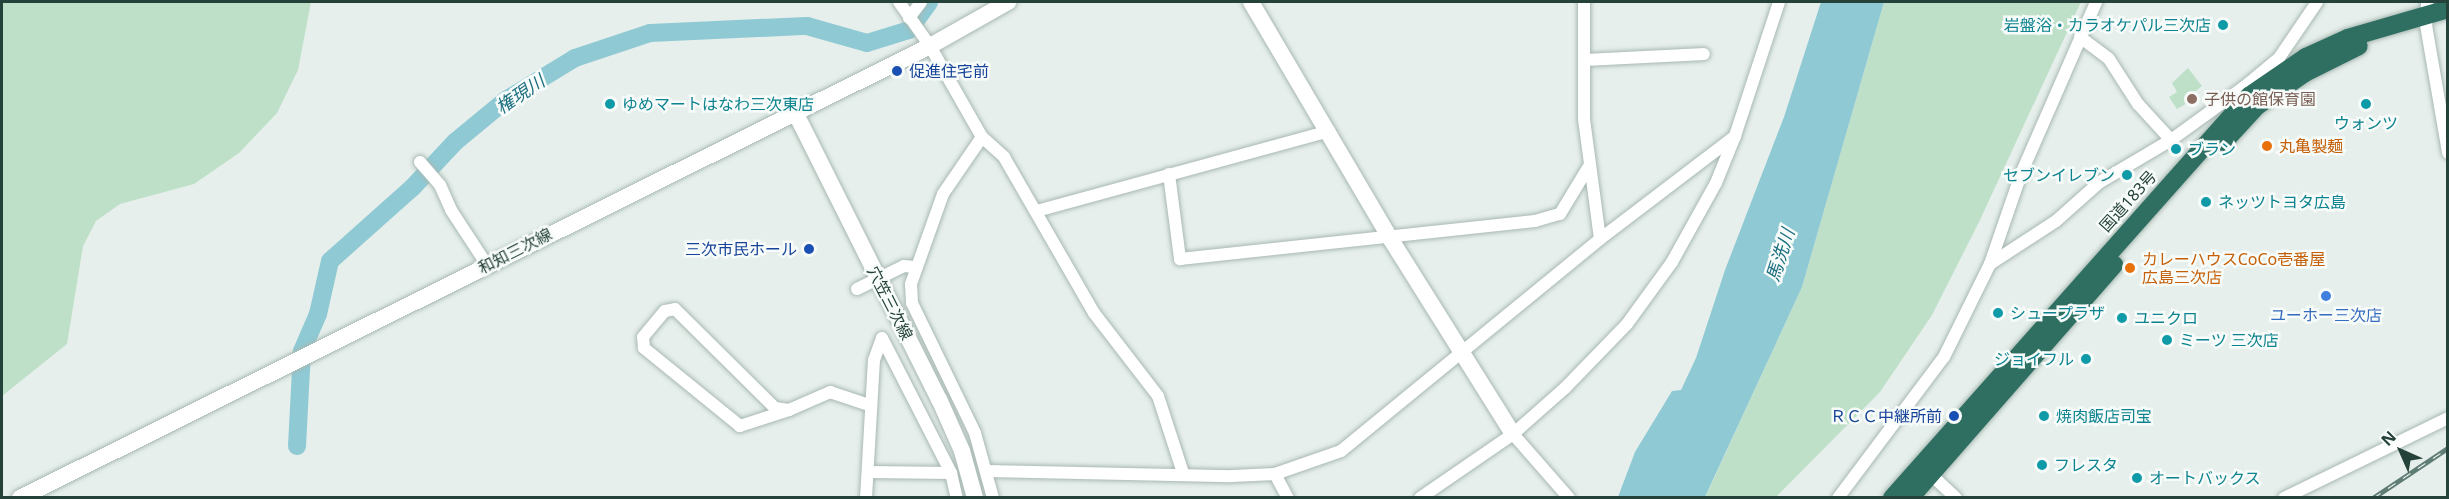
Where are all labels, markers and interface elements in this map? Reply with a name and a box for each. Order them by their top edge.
place label: 岩盤浴・カラオケパル三次店 [2003,15,2211,35]
marker: 岩盤浴・カラオケパル三次店 [2216,18,2230,32]
place label: 促進住宅前 [909,61,989,81]
marker: 促進住宅前 [890,64,904,78]
water label: 権現川 [492,70,548,118]
place label: 子供の館保育園 [2204,89,2316,109]
marker: 子供の館保育園 [2185,92,2199,106]
place label: ゆめマートはなわ三次東店 [622,94,814,114]
marker: ゆめマートはなわ三次東店 [603,97,617,111]
marker: ウォンツ [2359,97,2373,111]
place label: ウォンツ [2334,113,2398,133]
place label: 丸亀製麺 [2279,136,2343,156]
place label: ブラン [2188,139,2236,159]
marker: 丸亀製麺 [2260,139,2274,153]
marker: ブラン [2169,142,2183,156]
place label: セブンイレブン [2003,165,2115,185]
street label: 国道183号 [2096,167,2160,235]
marker: セブンイレブン [2120,168,2134,182]
place label: ネッツトヨタ広島 [2218,192,2346,212]
marker: ネッツトヨタ広島 [2199,195,2213,209]
street label: 和知三次線 [475,224,555,278]
water label: 馬洗川 [1761,226,1799,284]
place label: 三次市民ホール [685,239,797,259]
marker: 三次市民ホール [802,242,816,256]
place label: カレーハウスCoCo壱番屋 広島三次店 [2142,249,2326,287]
marker: カレーハウスCoCo壱番屋 広島三次店 [2123,261,2137,275]
street label: 穴笠三次線 [863,263,917,343]
marker: ユーホー三次店 [2319,289,2333,303]
place label: シュープラザ [2010,303,2106,323]
place label: ユーホー三次店 [2270,305,2382,325]
marker: シュープラザ [1991,306,2005,320]
place label: ユニクロ [2134,308,2198,328]
marker: ユニクロ [2115,311,2129,325]
place label: ミーツ 三次店 [2179,330,2279,350]
marker: ミーツ 三次店 [2160,333,2174,347]
place label: ジョイフル [1994,349,2074,369]
marker: ジョイフル [2079,352,2093,366]
place label: ＲＣＣ中継所前 [1830,406,1942,426]
place label: 焼肉飯店司宝 [2056,406,2152,426]
marker: ＲＣＣ中継所前 [1947,409,1961,423]
marker: 焼肉飯店司宝 [2037,409,2051,423]
north arrow [2371,421,2431,481]
text: N [2376,426,2401,451]
place label: フレスタ [2054,455,2118,475]
marker: フレスタ [2035,458,2049,472]
place label: オートバックス [2149,468,2261,488]
marker: オートバックス [2130,471,2144,485]

